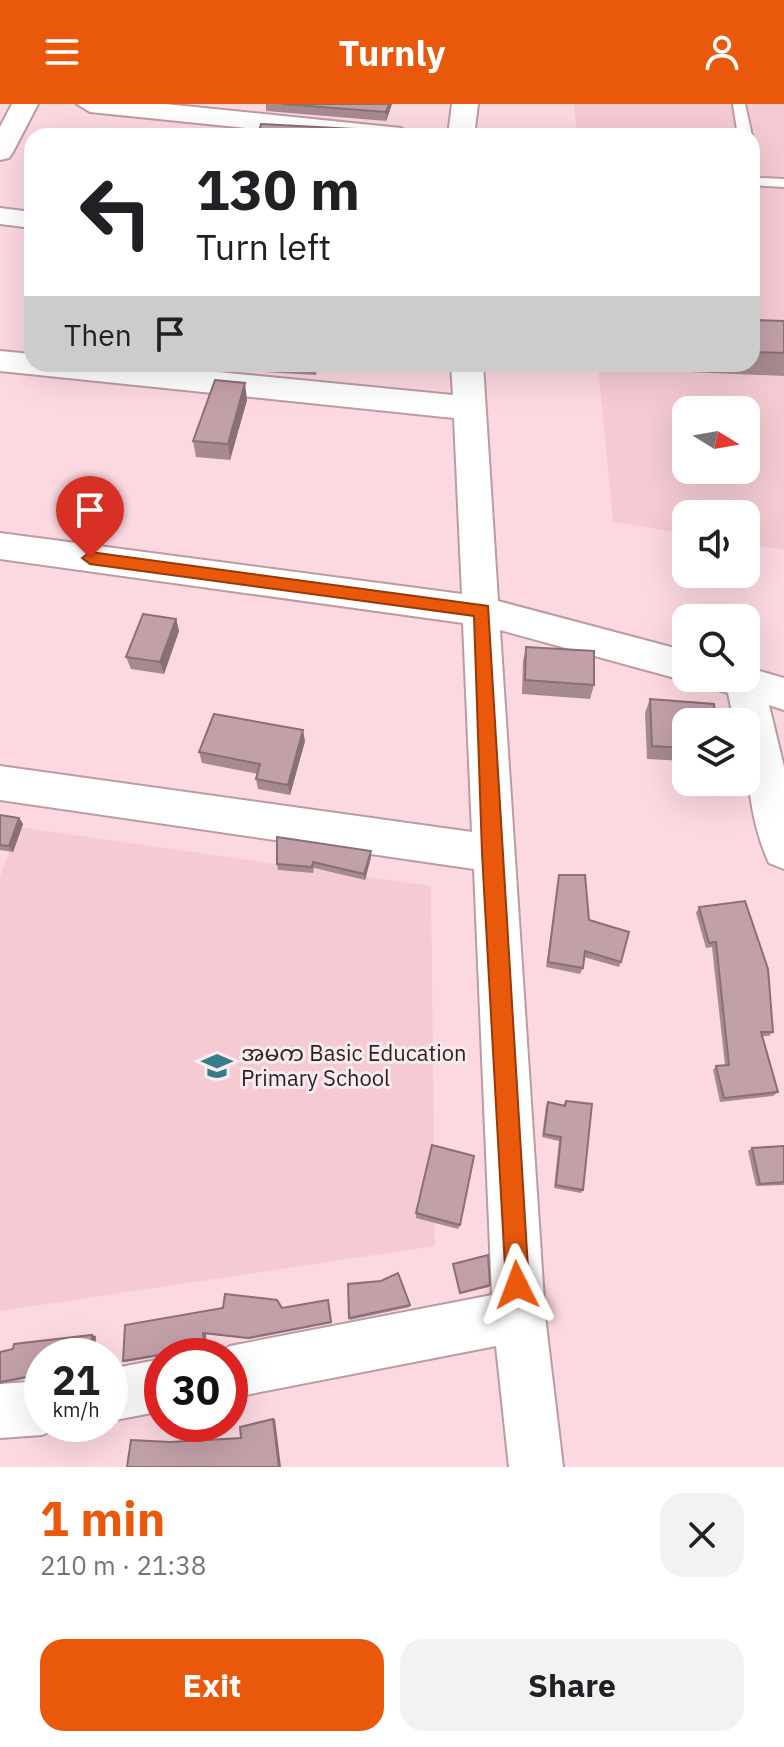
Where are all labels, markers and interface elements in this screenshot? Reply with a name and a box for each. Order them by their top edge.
text: Turnly [339,29,445,76]
icon: menu [40,30,84,74]
icon: person [700,30,744,74]
text: 130 m [196,153,360,225]
icon: left [64,160,168,264]
text: Turn left [196,223,331,270]
icon: arrive [148,312,192,356]
text: Then [64,315,132,354]
north arrow [672,396,760,484]
map controls [672,396,760,796]
pin [56,476,124,558]
icon: arrive [68,488,112,532]
button: sound [672,500,760,588]
button: search [672,604,760,692]
button: layers [672,708,760,796]
place label: အမက Basic Education Primary School [241,1038,467,1092]
school or university icon: အမက Basic Education Primary School [200,1049,234,1083]
position arrow [475,1243,559,1327]
speed limit sign: 30 [144,1338,248,1442]
text: 21 [52,1354,100,1406]
text: km/h [52,1396,100,1423]
text: 1 min [40,1487,165,1549]
button: close [660,1493,744,1577]
text: 210 m · 21:38 [40,1548,206,1582]
button: Exit [40,1639,384,1731]
button: Share [400,1639,744,1731]

